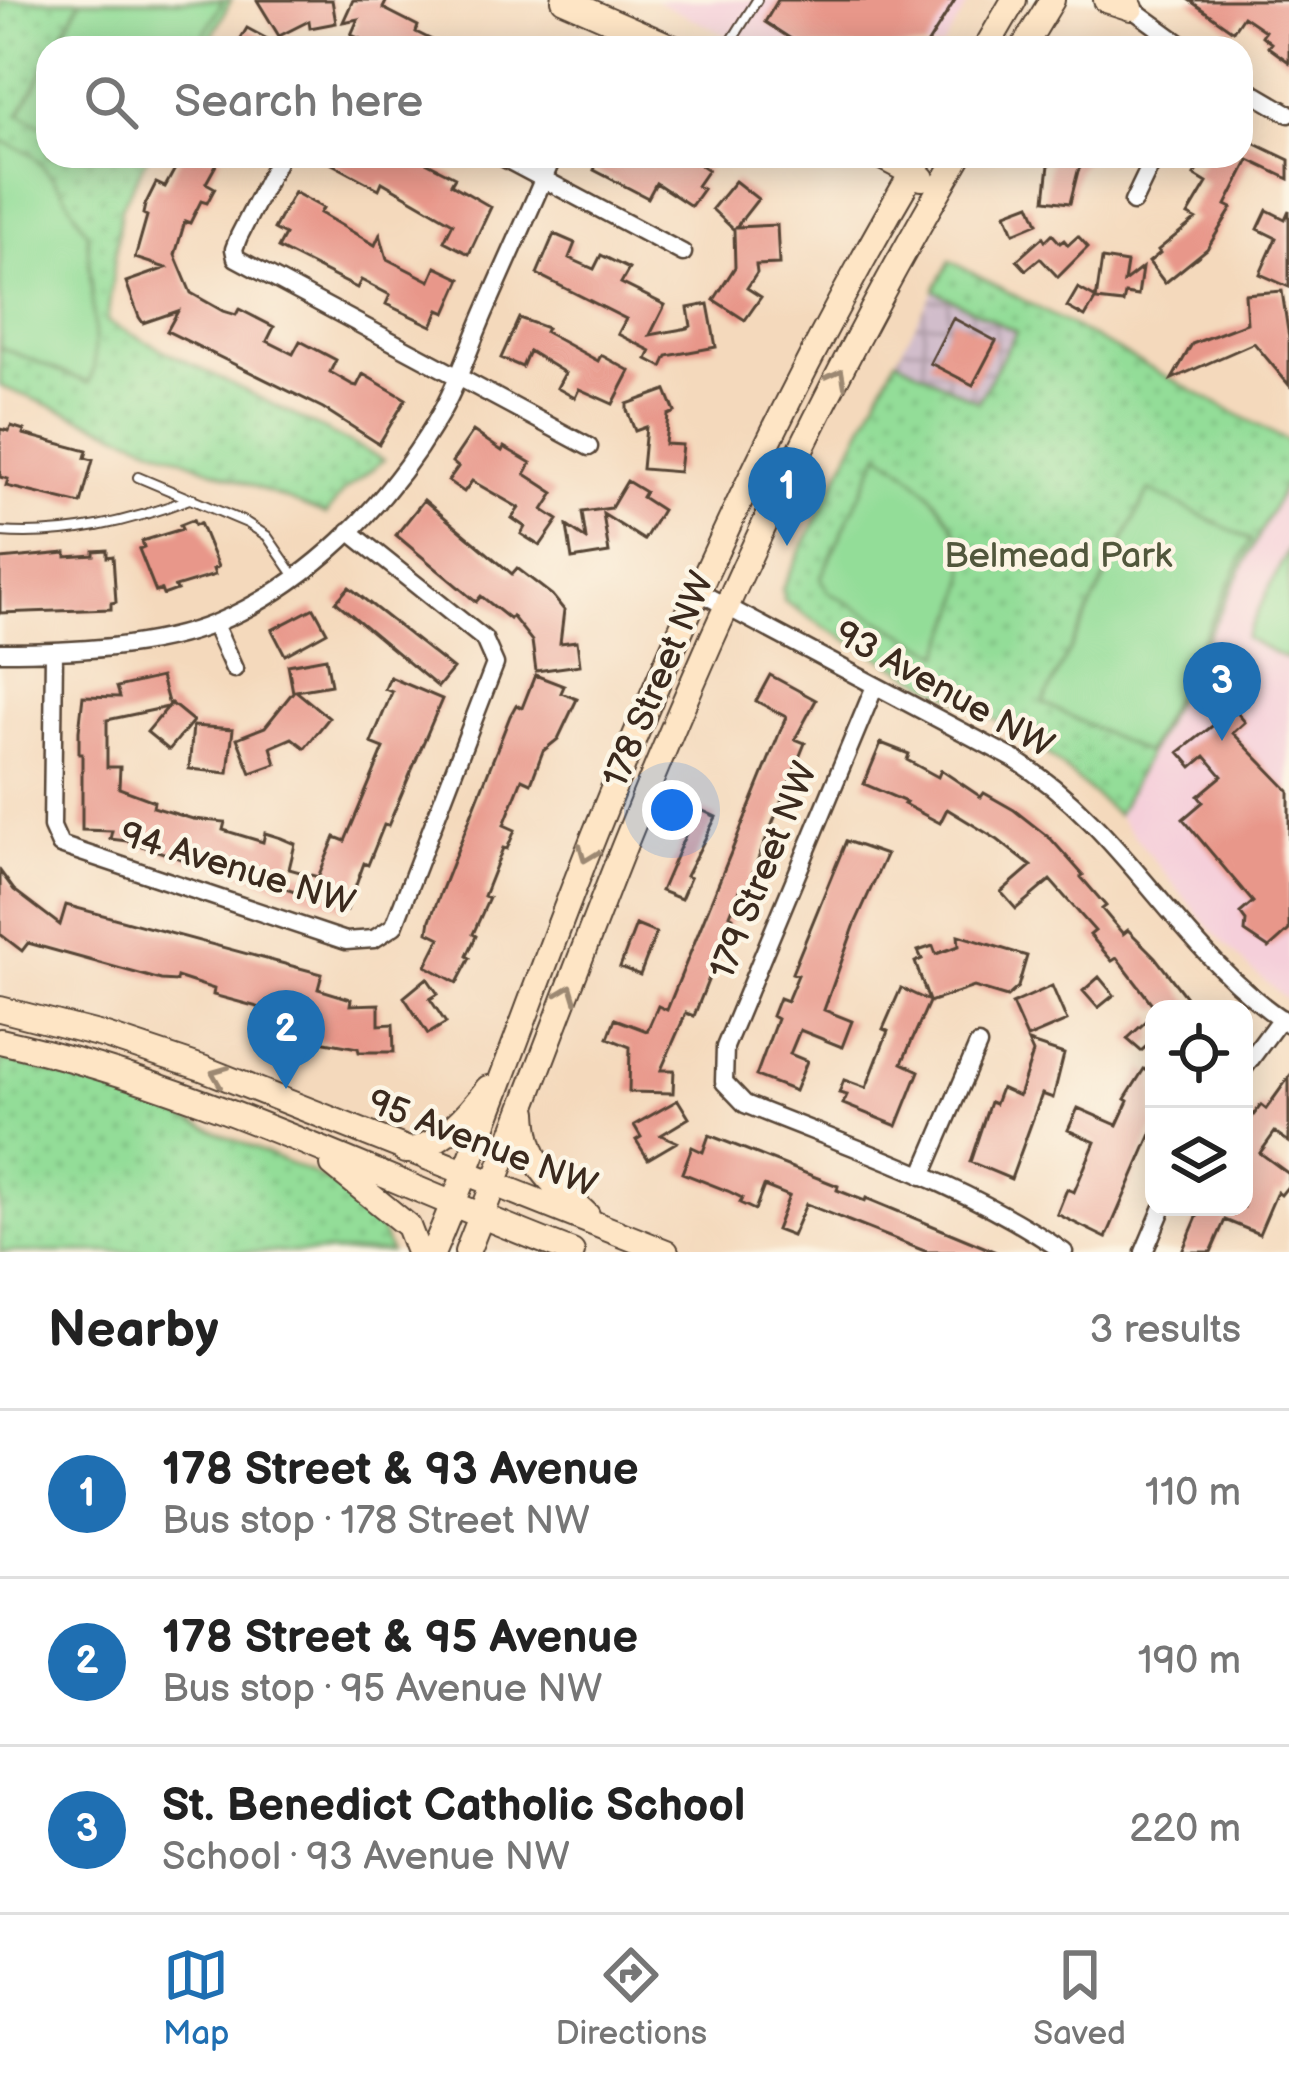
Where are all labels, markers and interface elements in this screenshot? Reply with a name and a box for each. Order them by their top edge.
search box [36,36,1253,168]
icon: search [78,69,144,135]
text: Search here [174,75,423,130]
one-way arrow [823,368,846,390]
pin: 1 [748,447,826,546]
park label: Belmead Park [944,535,1172,578]
street label: 178 Street NW [595,565,724,794]
street label: 93 Avenue NW [827,612,1061,768]
pin: 3 [1183,642,1261,741]
street label: 179 Street NW [701,756,827,986]
your location [642,780,702,840]
street label: 94 Avenue NW [115,813,360,926]
one-way arrow [577,843,602,864]
one-way arrow [553,983,578,1004]
pin: 2 [247,990,325,1089]
map controls [1145,1000,1253,1216]
button: locate [1145,1000,1253,1108]
one-way arrow [209,1065,230,1089]
street label: 95 Avenue NW [361,1081,603,1208]
button: layers [1145,1108,1253,1216]
text: Nearby [48,1300,219,1361]
text: 3 results [1089,1307,1241,1354]
text: 178 Street & 93 Avenue [162,1443,639,1498]
text: 1 [79,1470,95,1517]
text: 110 m [1145,1470,1241,1517]
text: Bus stop · 178 Street NW [162,1498,590,1545]
text: 178 Street & 95 Avenue [162,1611,638,1666]
text: 2 [75,1638,99,1685]
text: 190 m [1138,1638,1241,1685]
text: Bus stop · 95 Avenue NW [162,1666,603,1713]
text: St. Benedict Catholic School [162,1779,745,1834]
text: 3 [76,1806,98,1853]
text: 220 m [1129,1806,1241,1853]
text: School · 93 Avenue NW [162,1834,570,1881]
tab: Map [163,1942,229,2054]
tab: Directions [556,1942,707,2054]
tab: Saved [1033,1942,1126,2054]

